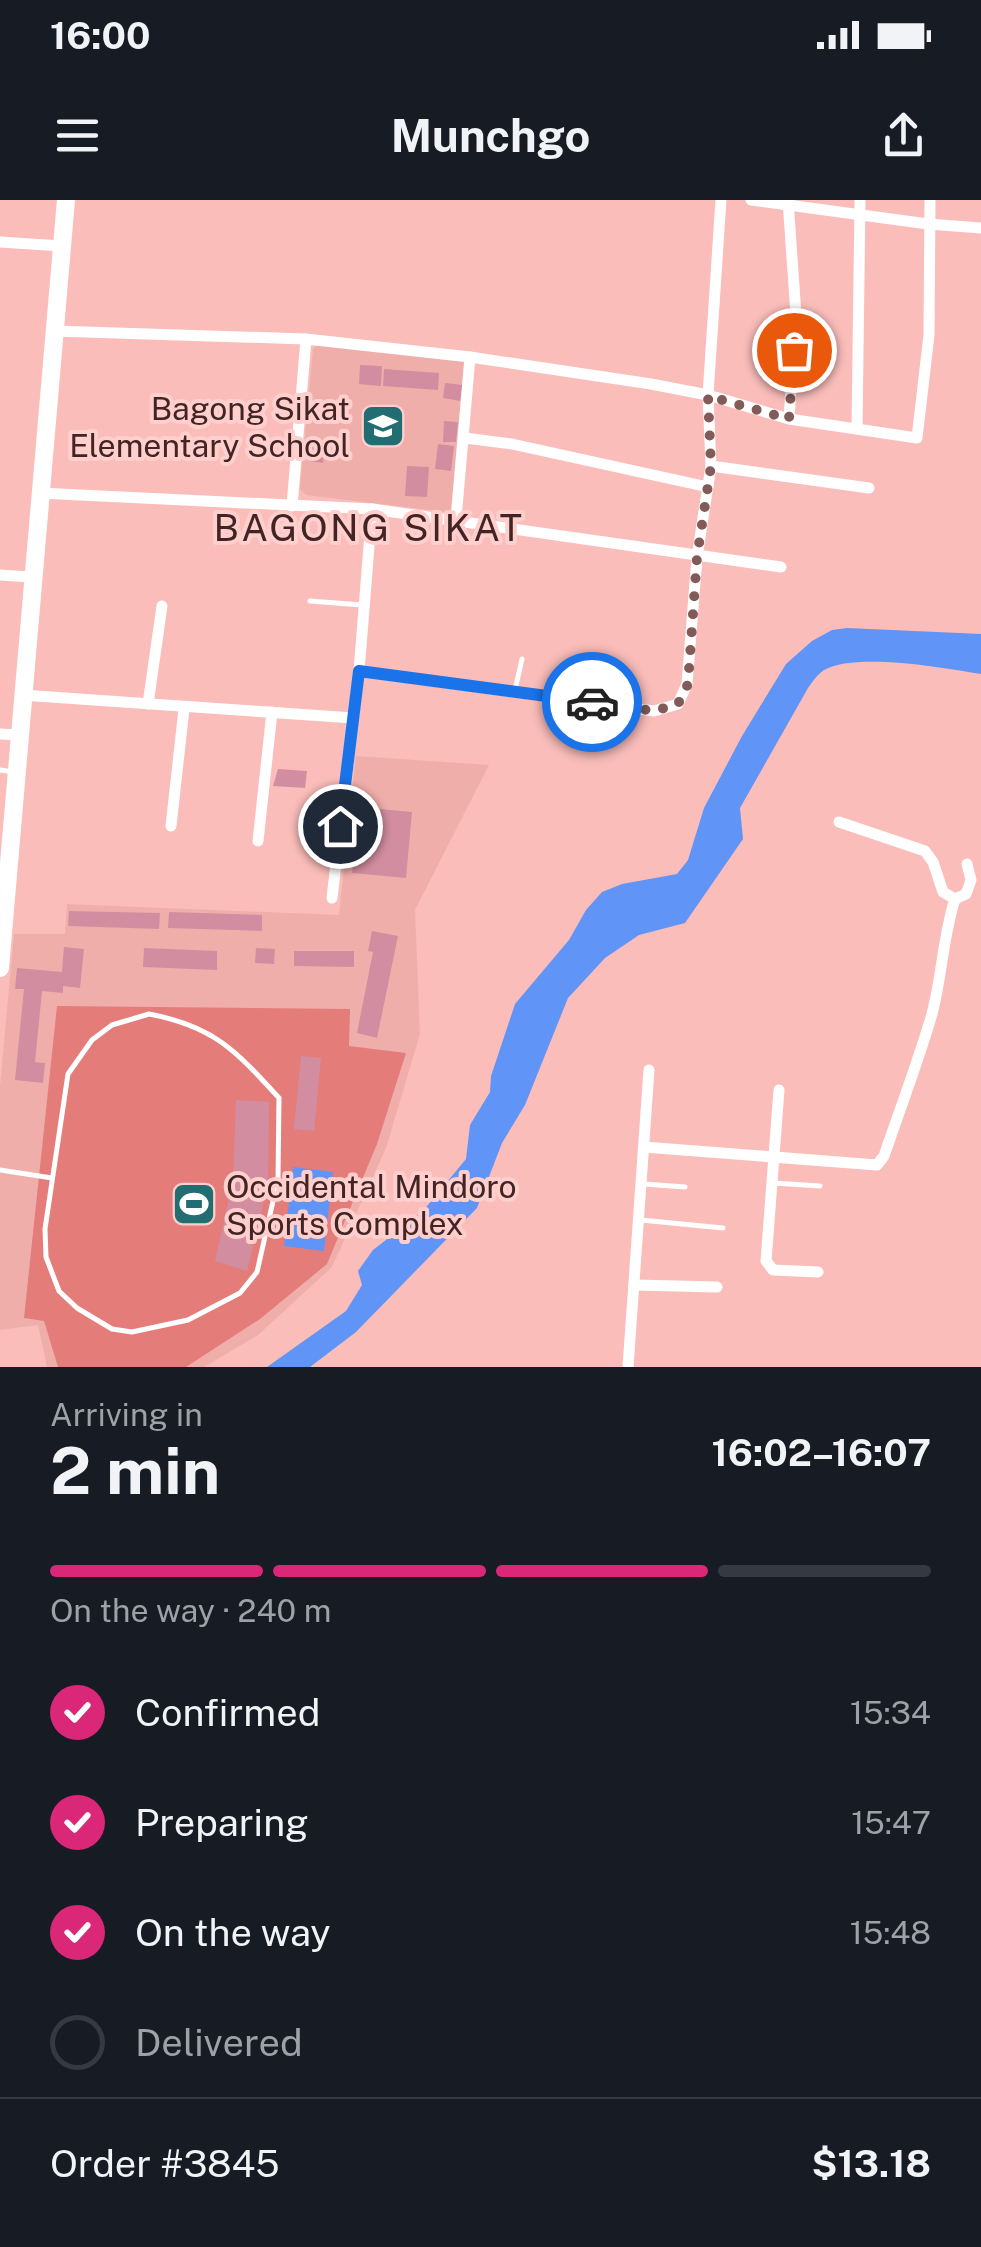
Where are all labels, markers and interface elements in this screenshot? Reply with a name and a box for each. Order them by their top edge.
text: 16:00 [50,13,150,58]
icon: menu [50,108,105,163]
icon: share [876,108,931,163]
text: Munchgo [391,109,590,162]
pin [752,308,837,393]
icon: bag [767,323,822,378]
place label: Bagong Sikat Elementary School [69,390,350,464]
school or university icon: Bagong Sikat Elementary School [360,403,406,449]
district label: BAGONG SIKAT [213,505,525,550]
courier [542,652,642,752]
icon: car [565,675,620,730]
pin [298,784,383,869]
icon: home [313,799,368,854]
place label: Occidental Mindoro Sports Complex [226,1168,517,1242]
sports icon: Occidental Mindoro Sports Complex [171,1181,217,1227]
text: Arriving in [50,1396,203,1433]
text: 16:02–16:07 [712,1430,931,1475]
text: 2 min [50,1432,220,1509]
text: On the way · 240 m [50,1592,332,1629]
icon: check [50,1685,105,1740]
text: Confirmed [135,1690,320,1735]
text: 15:34 [850,1694,931,1731]
icon: check [50,1795,105,1850]
text: Preparing [135,1800,309,1845]
text: 15:47 [851,1804,931,1841]
icon: check [50,1905,105,1960]
text: On the way [135,1910,331,1955]
text: 15:48 [850,1914,931,1951]
text: Delivered [135,2020,303,2065]
text: Order #3845 [50,2141,280,2186]
text: $13.18 [812,2141,931,2186]

